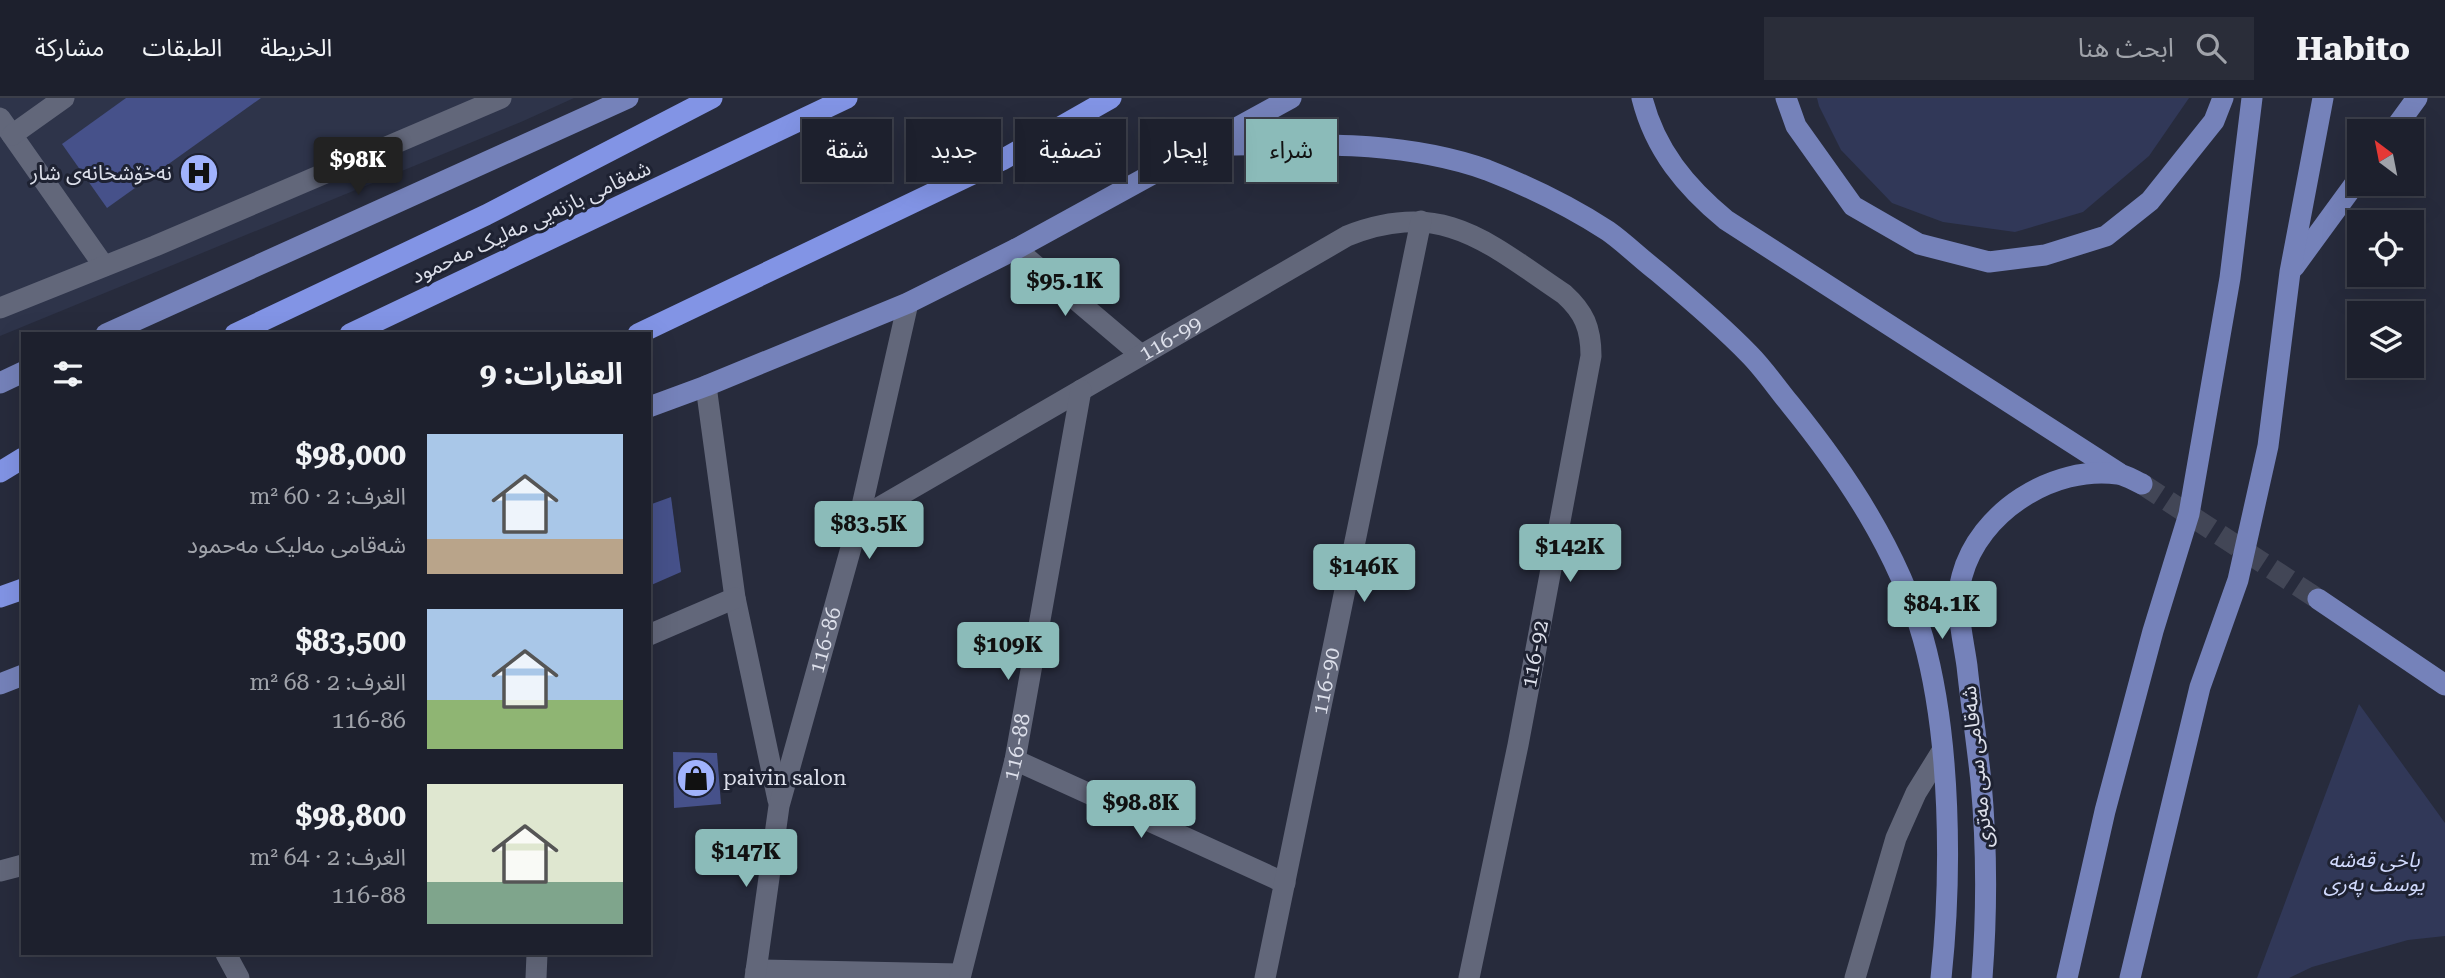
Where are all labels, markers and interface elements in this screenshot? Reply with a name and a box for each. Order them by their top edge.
search box [1764,17,2254,80]
icon: search [2192,29,2230,67]
text: Habito [2296,29,2410,68]
text: ابحث هنا [2078,33,2174,63]
text: مشاركة [35,34,104,62]
text: الطبقات [142,34,222,62]
text: الخريطة [260,34,332,62]
chip: شقة [802,119,892,182]
chip: جديد [906,119,1001,182]
chip: تصفية [1015,119,1126,182]
chip: إيجار [1140,119,1232,182]
chip: شراء [1246,119,1337,182]
north arrow [2347,119,2424,196]
map controls [2347,119,2424,378]
pin: $98K [317,138,399,197]
text: $98K [330,146,386,173]
hospital icon: نەخۆشخانەی شار [178,152,220,194]
street label: شەقامی بازنەیی مەلیک مەحمود [407,156,655,288]
place label: نەخۆشخانەی شار [30,161,172,185]
button: locate [2347,210,2424,287]
pin: $95.1K [1008,258,1122,318]
text: $95.1K [1027,267,1103,294]
button: layers [2347,301,2424,378]
street label: 116-99 [1135,311,1206,366]
icon: filters [49,355,87,393]
text: العقارات: 9 [480,356,623,391]
text: $98,000 [296,437,406,472]
icon: home [483,462,567,546]
text: الغرف: 2 · 60 m² [249,483,406,510]
pin: $83.5K [812,502,926,561]
text: $83.5K [831,510,907,537]
pin: $142K [1521,524,1619,584]
text: شەقامی مەلیک مەحمود [187,532,406,559]
text: $142K [1535,533,1605,560]
pin: $146K [1315,545,1413,604]
text: $146K [1329,553,1399,580]
pin: $84.1K [1885,582,1999,641]
text: $84.1K [1904,590,1980,617]
street label: 116-86 [805,604,846,676]
street label: 116-92 [1517,618,1553,690]
pin: $109K [959,622,1057,682]
text: $83,500 [296,623,406,658]
text: $109K [973,631,1043,658]
icon: home [483,637,567,721]
street label: 116-90 [1308,645,1345,717]
text: الغرف: 2 · 68 m² [249,669,406,696]
street label: شەقامی سی مەتری [1957,685,1997,849]
text: 116-86 [331,707,406,734]
street label: 116-88 [998,711,1035,783]
shop icon: paivin salon [675,757,717,799]
place label: paivin salon [723,766,847,790]
pin: $98.8K [1084,780,1198,840]
text: $98.8K [1103,789,1179,816]
text: $98,800 [296,798,406,833]
icon: home [483,812,567,896]
pin: $147K [697,830,795,889]
text: $147K [711,838,781,865]
text: الغرف: 2 · 64 m² [249,844,406,871]
park label: باخی قەشە یوسف پەری [2323,848,2425,898]
text: 116-88 [331,882,406,909]

